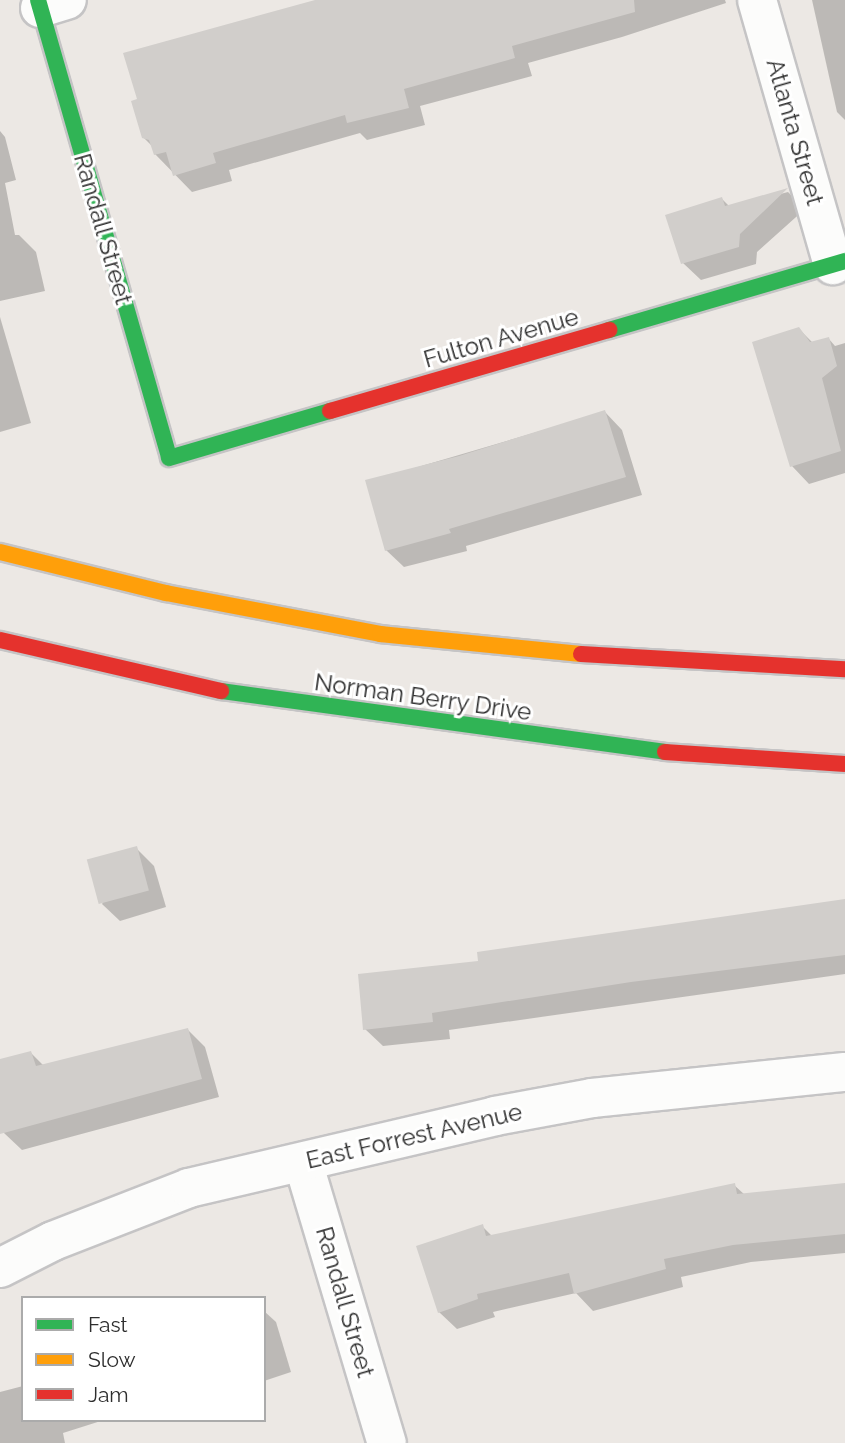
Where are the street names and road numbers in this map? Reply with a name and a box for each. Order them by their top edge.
street label: Atlanta Street [760,55,830,209]
street label: Randall Street [68,150,138,308]
street label: Fulton Avenue [420,302,582,374]
street label: Norman Berry Drive [312,667,534,727]
street label: East Forrest Avenue [303,1097,525,1175]
street label: Randall Street [310,1223,380,1381]

